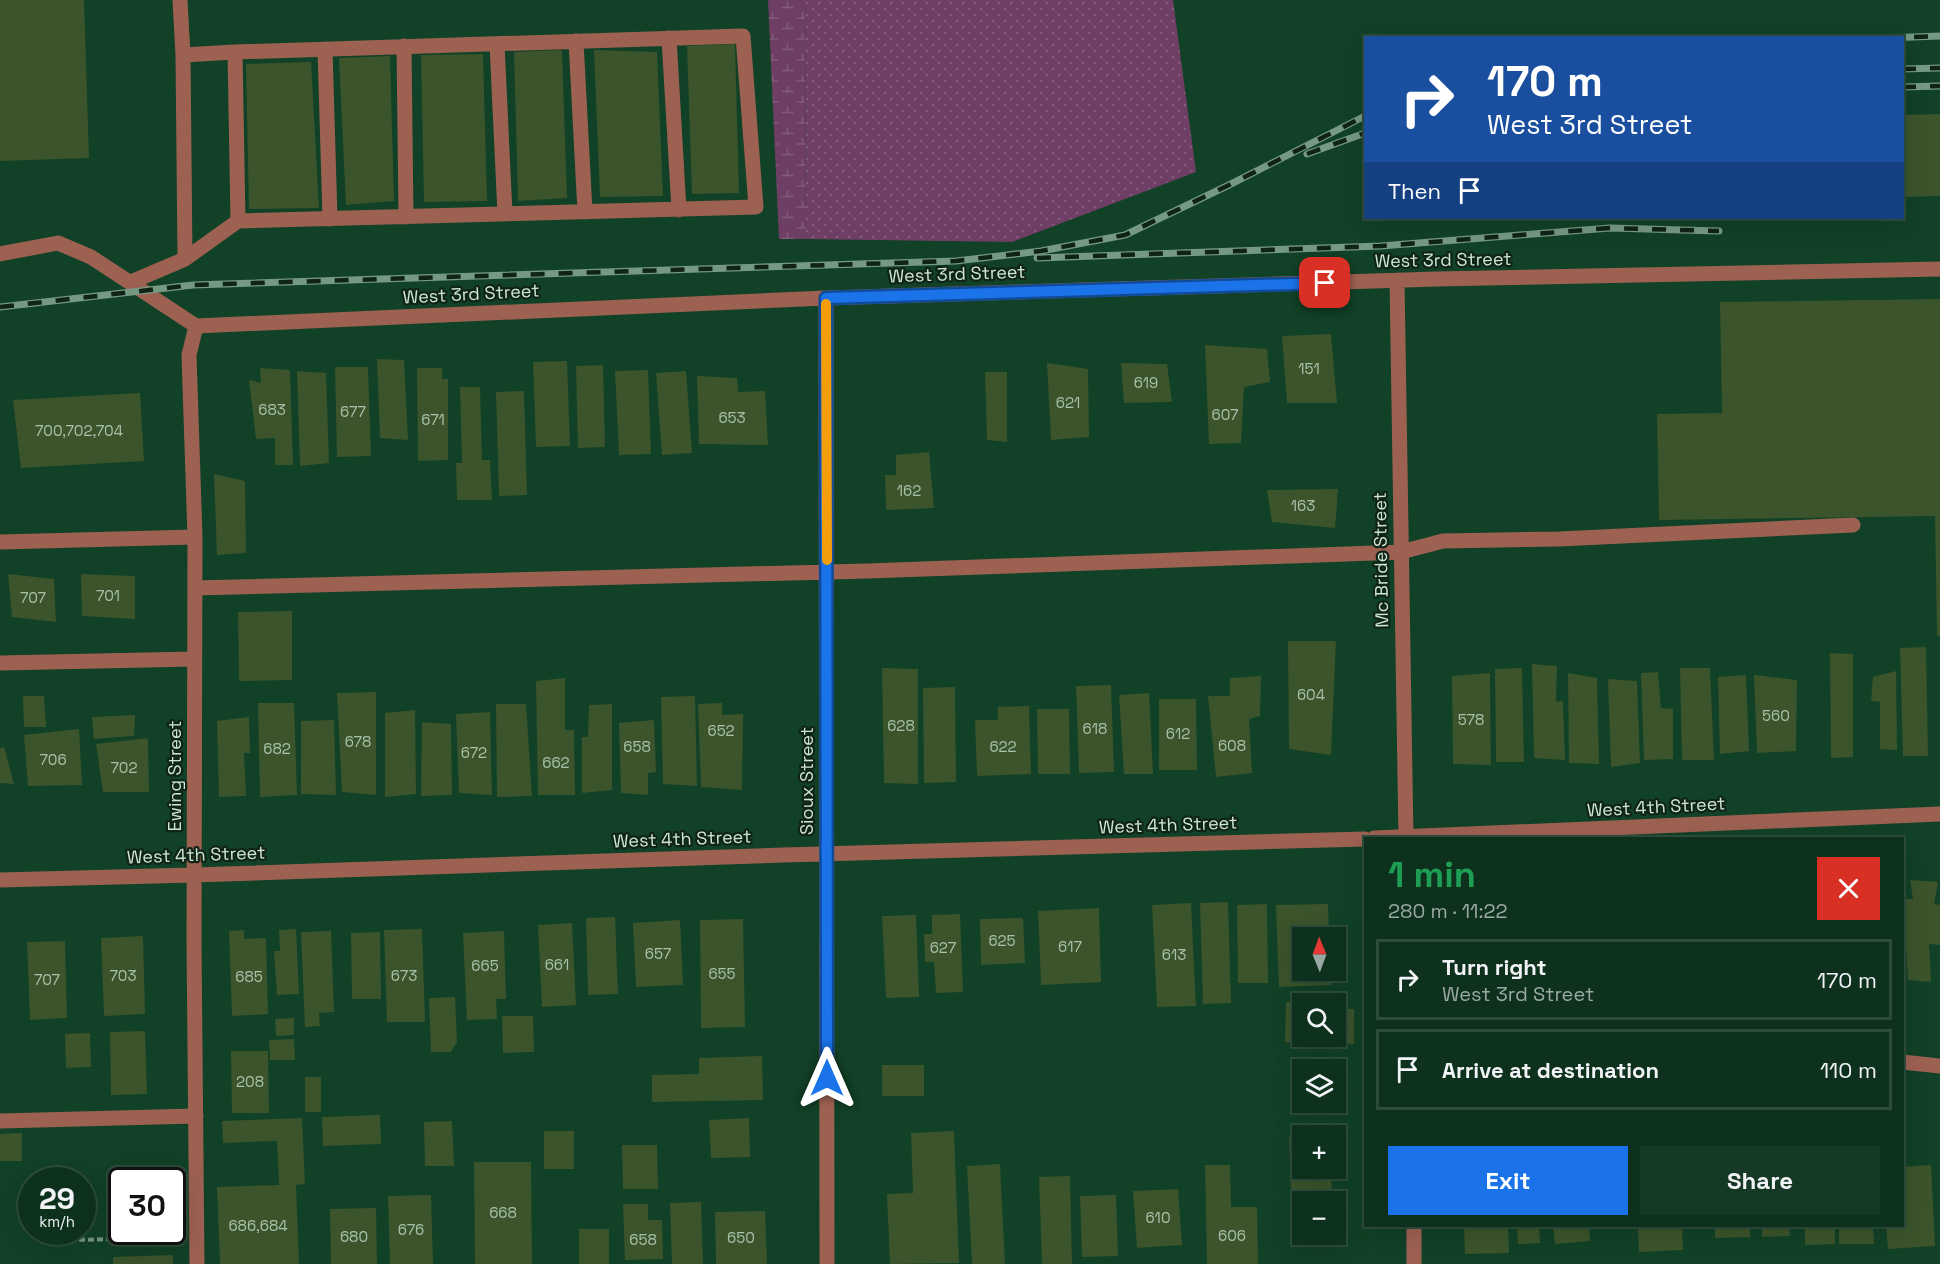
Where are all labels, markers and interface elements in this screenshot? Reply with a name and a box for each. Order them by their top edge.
text: 170 m [1487,55,1603,108]
icon: right [1388,60,1466,138]
text: West 3rd Street [1487,107,1692,142]
icon: arrive [1453,174,1486,207]
text: Then [1388,177,1441,205]
street label: West 3rd Street [1374,247,1512,272]
pin [1299,257,1350,308]
street label: West 3rd Street [888,260,1026,287]
icon: arrive [1308,266,1341,299]
street label: West 3rd Street [402,278,540,309]
house number: 151 [1298,359,1320,378]
house number: 619 [1134,373,1158,392]
house number: 621 [1056,393,1080,412]
house number: 683 [258,400,286,419]
house number: 677 [340,402,366,421]
house number: 607 [1212,405,1239,424]
house number: 653 [718,408,746,427]
house number: 671 [421,410,445,429]
house number: 700,702,704 [35,421,123,440]
house number: 162 [897,481,921,500]
street label: Mc Bride Street [1368,492,1393,628]
house number: 163 [1291,496,1315,515]
house number: 701 [96,586,120,605]
house number: 707 [20,588,46,607]
house number: 604 [1297,685,1325,704]
house number: 560 [1762,706,1790,725]
house number: 578 [1458,710,1484,729]
house number: 628 [887,716,915,735]
house number: 618 [1083,719,1107,738]
street label: Ewing Street [163,720,186,832]
house number: 652 [707,721,735,740]
house number: 612 [1166,724,1190,743]
street label: Sioux Street [795,727,818,835]
house number: 678 [345,732,371,751]
house number: 608 [1218,736,1246,755]
house number: 658 [623,737,651,756]
house number: 622 [989,737,1017,756]
house number: 682 [263,739,291,758]
house number: 672 [461,743,487,762]
house number: 706 [39,750,67,769]
house number: 662 [542,753,570,772]
house number: 702 [110,758,138,777]
street label: West 4th Street [1586,791,1726,822]
street label: West 4th Street [1098,811,1238,838]
street label: West 4th Street [612,825,752,852]
street label: West 4th Street [126,841,266,868]
text: 1 min [1388,852,1476,898]
button: close [1817,857,1880,920]
text: 280 m · 11:22 [1388,898,1508,924]
north arrow [1292,927,1346,981]
map controls [1292,927,1346,1245]
house number: 625 [988,931,1016,950]
house number: 617 [1058,937,1082,956]
house number: 627 [930,938,956,957]
house number: 657 [645,944,671,963]
house number: 613 [1162,945,1186,964]
text: Turn right [1442,953,1547,981]
house number: 661 [545,955,569,974]
house number: 665 [471,956,499,975]
icon: right [1391,963,1424,996]
house number: 655 [708,964,736,983]
house number: 703 [109,966,137,985]
house number: 673 [391,966,417,985]
text: 170 m [1817,966,1877,994]
house number: 685 [235,967,263,986]
house number: 707 [34,970,60,989]
text: West 3rd Street [1442,981,1594,1007]
button: search [1292,993,1346,1047]
position arrow [795,1046,859,1110]
icon: arrive [1391,1053,1424,1086]
text: Arrive at destination [1442,1056,1659,1084]
text: 110 m [1820,1056,1877,1084]
button: layers [1292,1059,1346,1113]
house number: 208 [236,1072,264,1091]
button: + [1292,1125,1346,1179]
button: Exit [1388,1146,1628,1215]
button: Share [1640,1146,1880,1215]
speed limit sign: 30 [108,1167,186,1245]
text: 29 [39,1179,75,1218]
button: − [1292,1191,1346,1245]
house number: 668 [489,1203,517,1222]
house number: 610 [1145,1208,1171,1227]
text: km/h [39,1212,75,1231]
house number: 686,684 [228,1216,288,1235]
house number: 676 [398,1220,424,1239]
house number: 606 [1218,1226,1246,1245]
house number: 680 [340,1227,368,1246]
house number: 650 [727,1228,755,1247]
house number: 658 [629,1230,657,1249]

